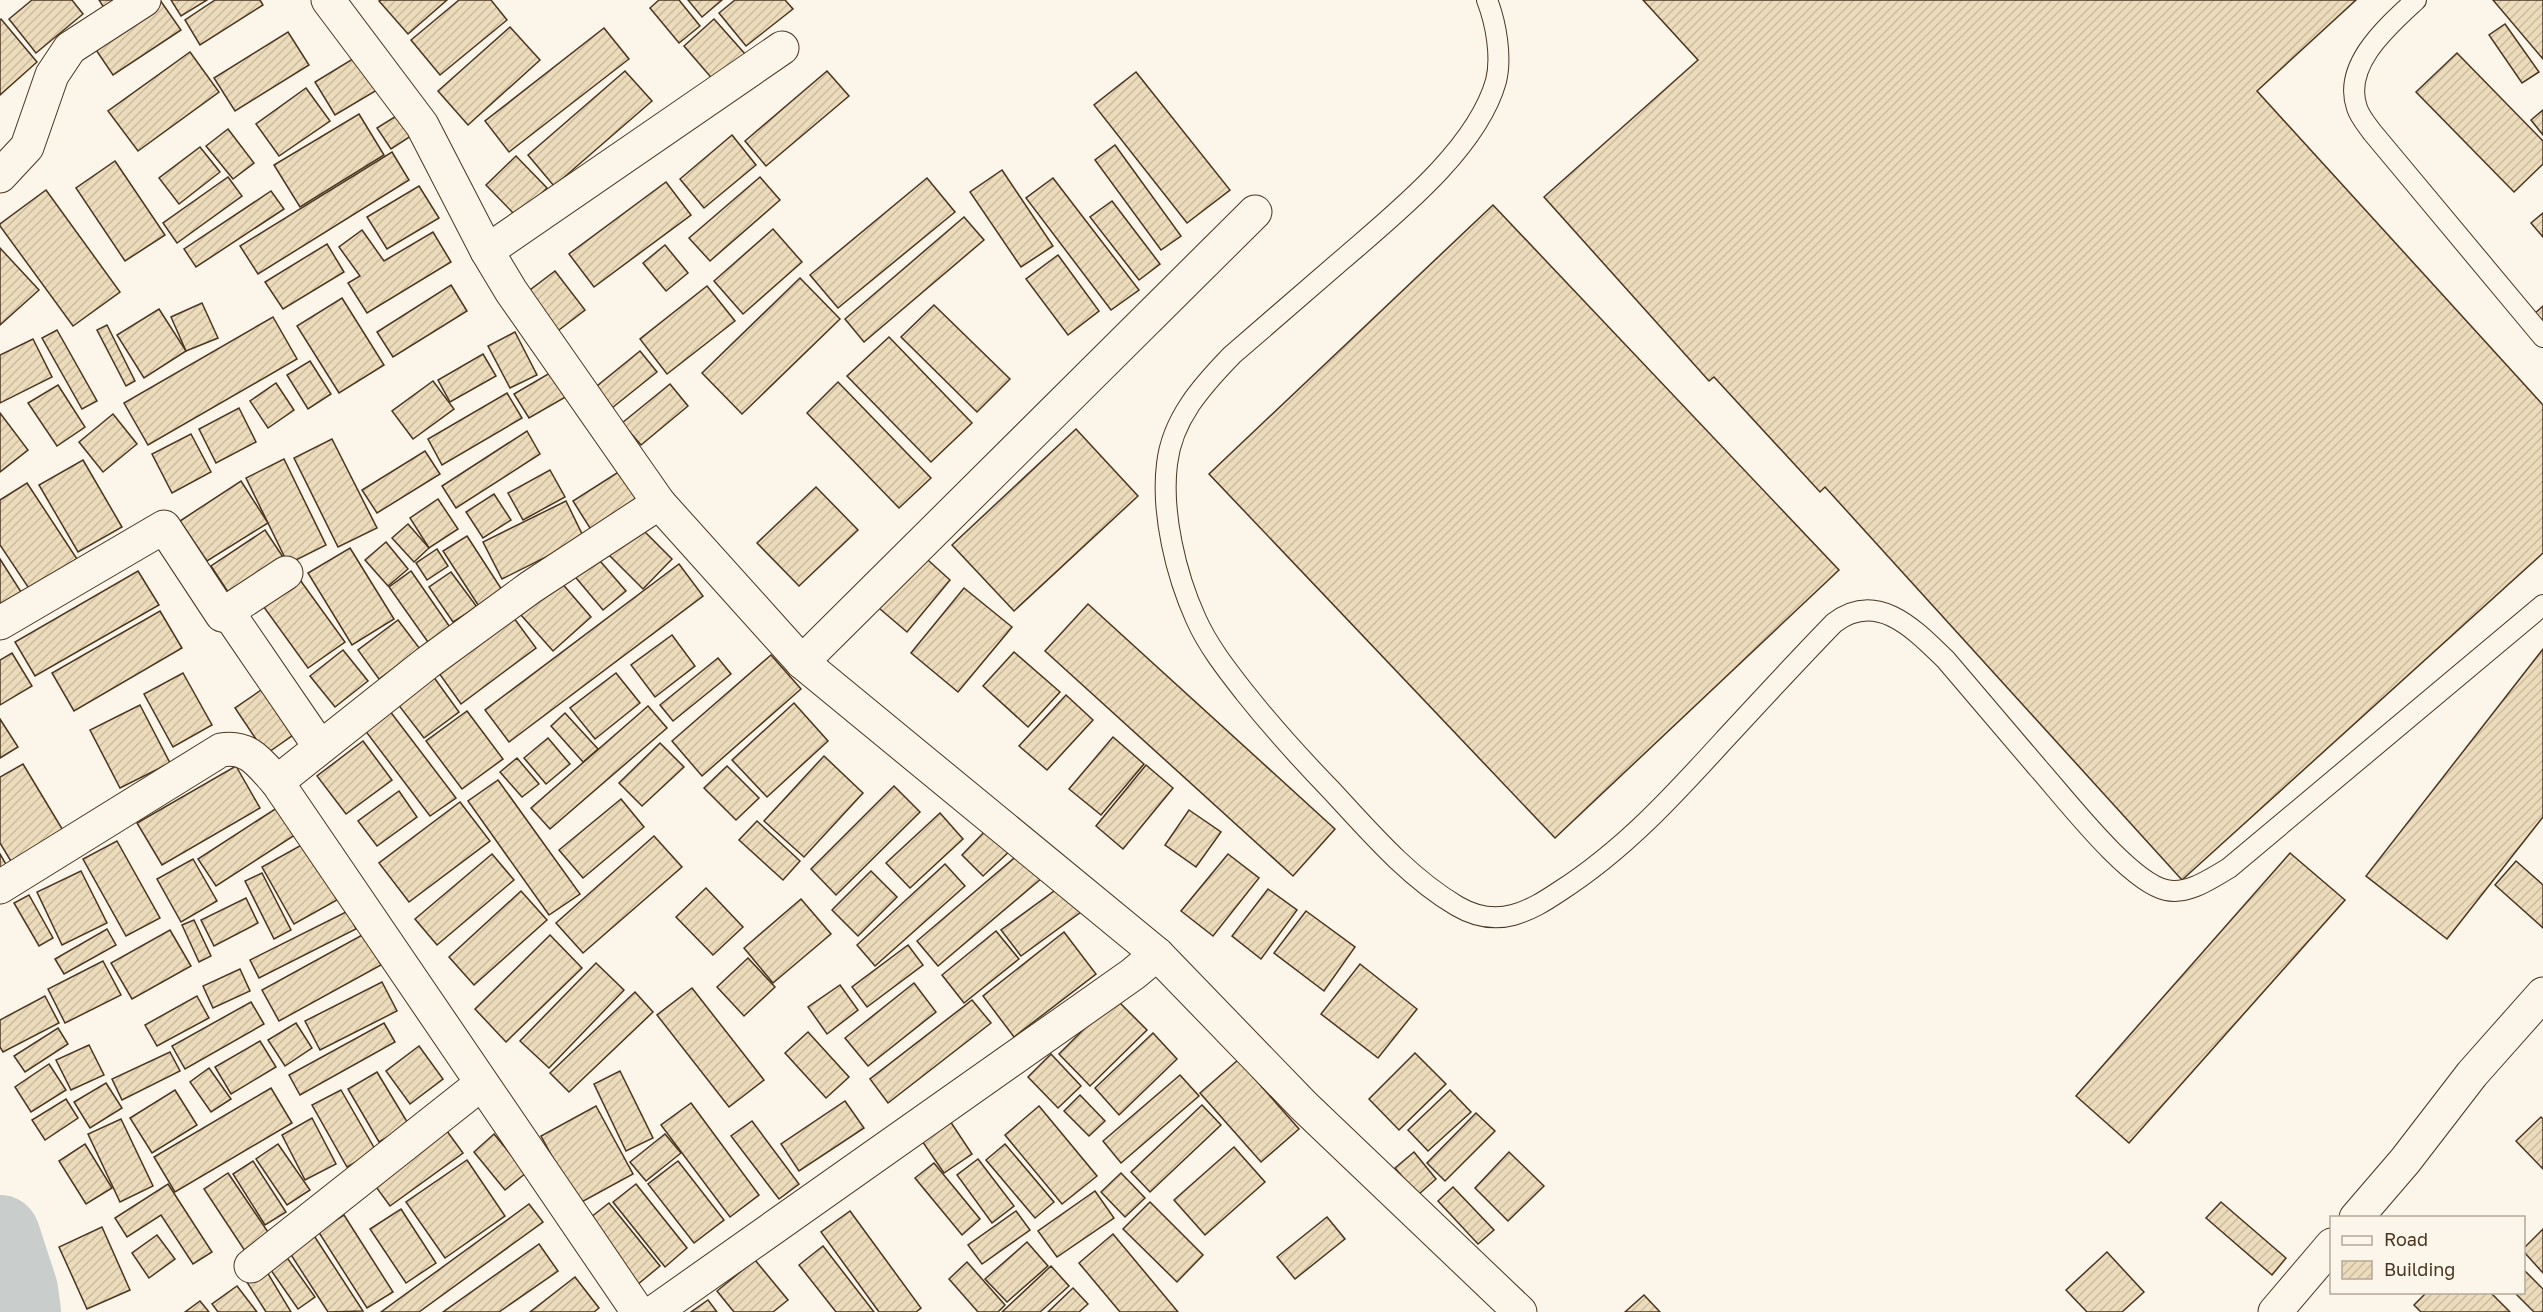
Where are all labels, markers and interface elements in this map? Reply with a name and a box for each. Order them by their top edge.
legend [2330,1216,2525,1294]
text: Road [2384,1228,2428,1250]
text: Building [2384,1258,2455,1280]

